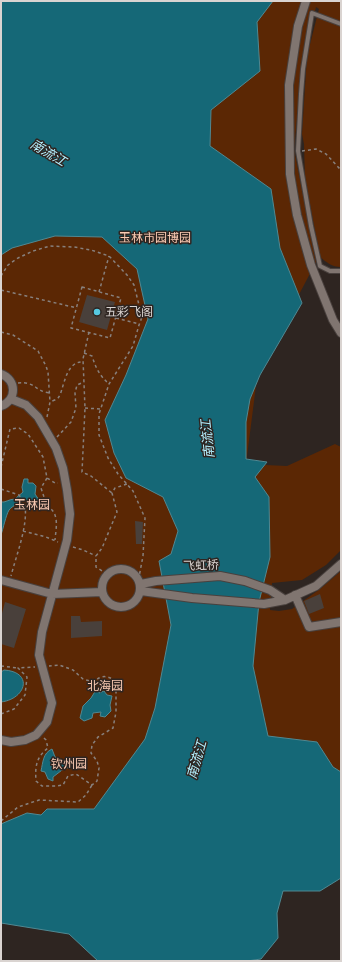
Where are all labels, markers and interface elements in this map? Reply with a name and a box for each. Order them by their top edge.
water label: 南流江 [27,135,71,172]
park label: 玉林市园博园 [119,230,191,247]
place label: 五彩飞阁 [105,304,153,321]
marker: 五彩飞阁 [92,307,102,317]
water label: 南流江 [197,417,219,459]
park label: 玉林园 [14,497,50,514]
street label: 飞虹桥 [183,557,219,575]
park label: 北海园 [87,678,123,695]
water label: 南流江 [183,737,212,781]
park label: 钦州园 [51,756,87,773]

